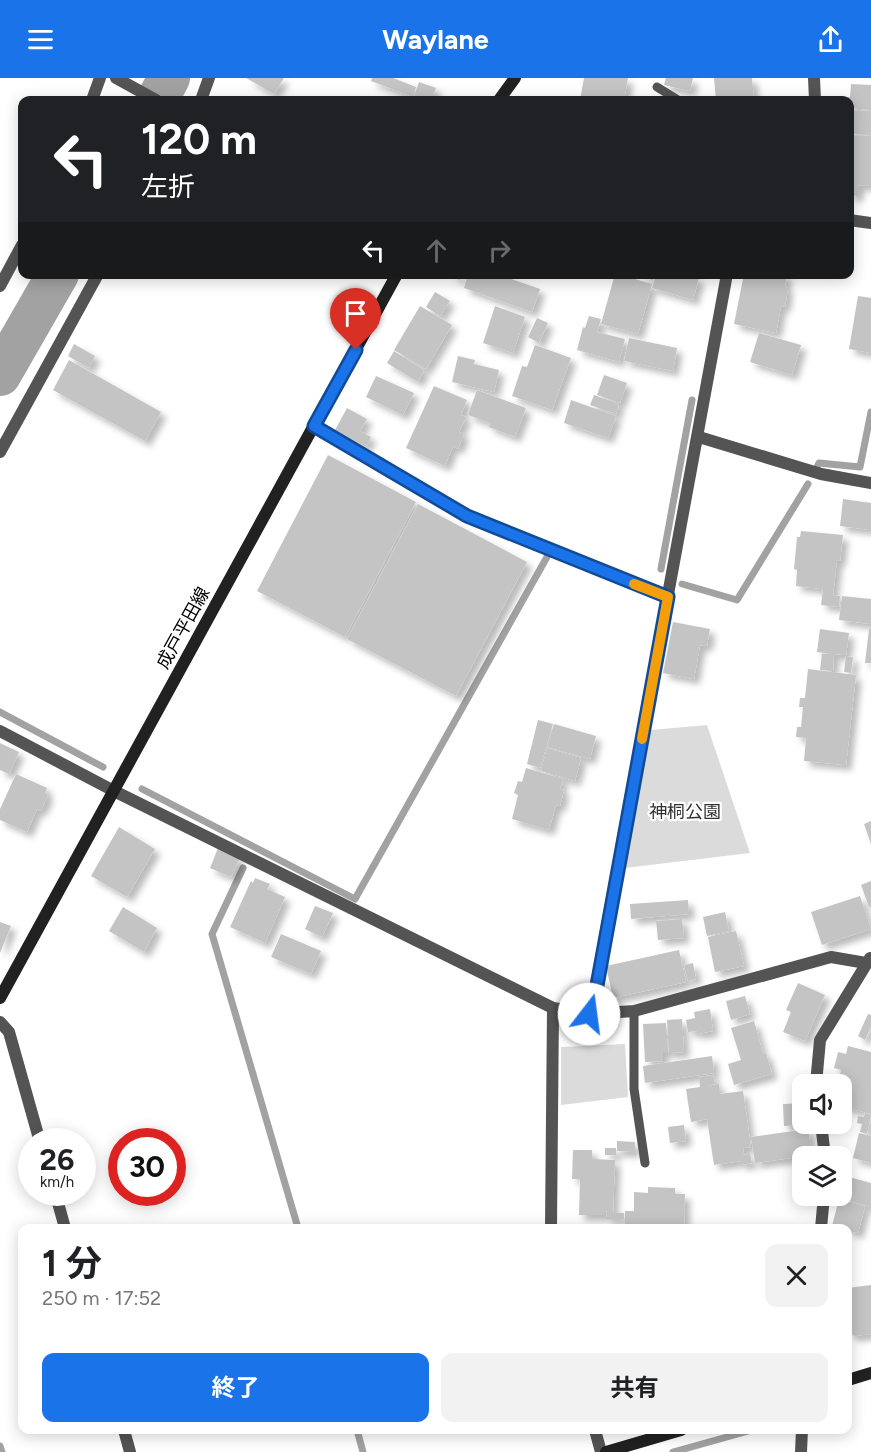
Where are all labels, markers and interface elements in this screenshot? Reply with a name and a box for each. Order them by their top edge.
icon: menu [24,23,57,56]
text: Waylane [382,23,489,56]
icon: share [814,23,847,56]
text: 120 m [141,114,257,165]
icon: left [42,120,120,198]
text: 左折 [141,170,195,203]
icon: left [357,234,390,267]
icon: ahead [420,234,453,267]
icon: right [483,234,516,267]
pin [330,288,381,350]
icon: arrive [339,297,372,330]
street label: 成戸平田線 [152,583,214,673]
park label: 神桐公園 [649,801,721,823]
position arrow [557,982,621,1046]
map controls [792,1074,852,1206]
button: sound [792,1074,852,1134]
speed limit sign: 30 [108,1128,186,1206]
text: 26 [40,1141,74,1178]
button: layers [792,1146,852,1206]
text: km/h [40,1173,74,1191]
text: 1 分 [42,1242,102,1285]
button: close [765,1244,828,1307]
text: 250 m · 17:52 [42,1286,161,1310]
button: 終了 [42,1353,429,1422]
button: 共有 [441,1353,828,1422]

